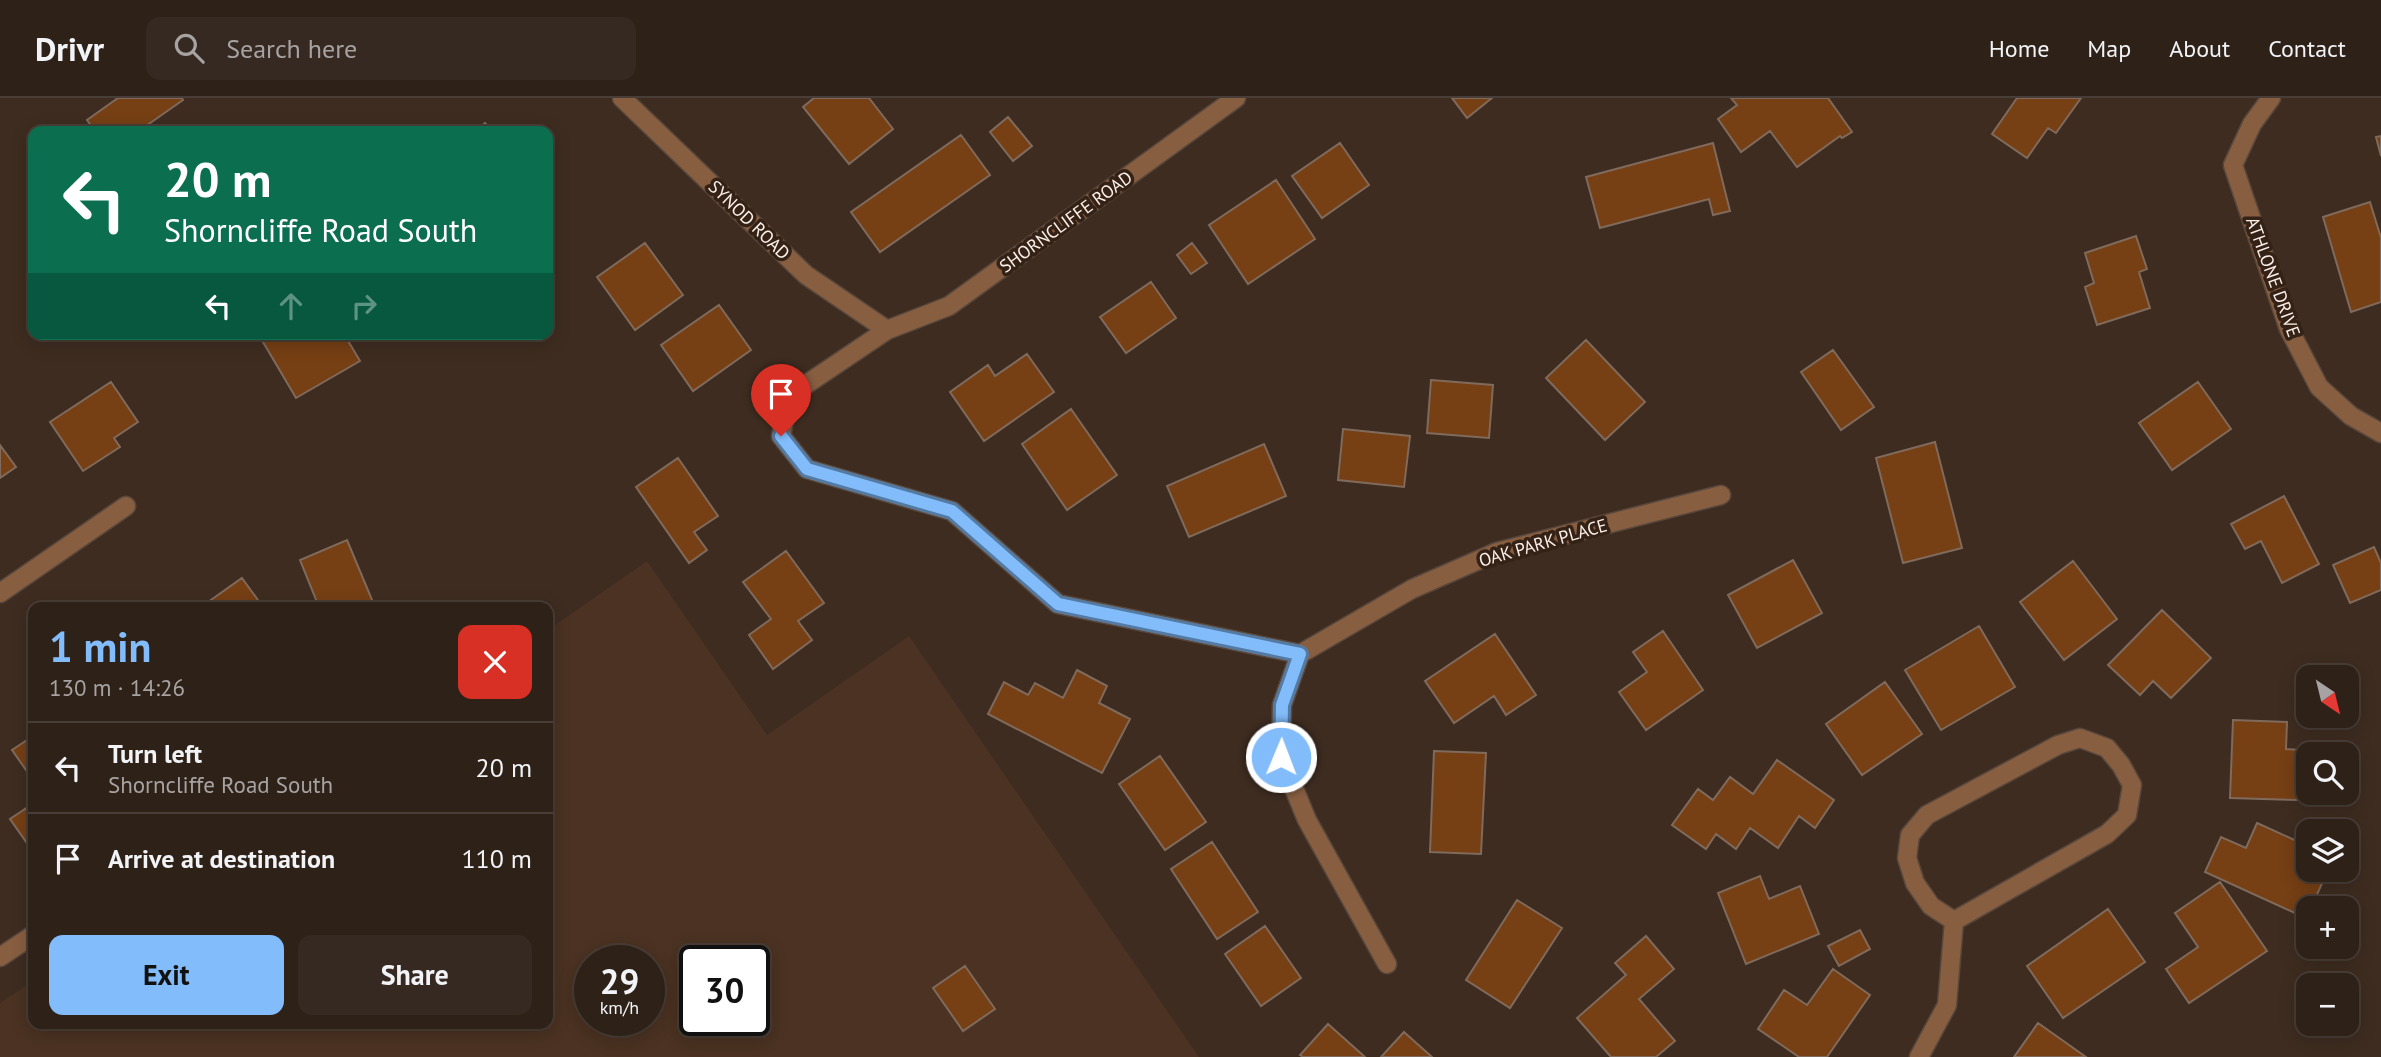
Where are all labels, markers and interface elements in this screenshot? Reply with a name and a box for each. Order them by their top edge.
search box [146,17,636,80]
text: Drivr [35,27,104,70]
icon: search [170,29,208,67]
text: Search here [226,32,357,65]
text: Home [1989,33,2049,64]
text: Map [2087,33,2131,64]
text: About [2169,33,2230,64]
text: Contact [2268,33,2346,64]
text: 20 m [164,147,271,211]
icon: left [49,154,140,245]
street label: SHORNCLIFFE ROAD [995,166,1137,278]
street label: SYNOD ROAD [704,175,795,264]
text: Shorncliffe Road South [164,209,477,251]
street label: ATHLONE DRIVE [2241,214,2306,340]
icon: left [199,287,237,325]
icon: ahead [272,287,310,325]
icon: right [345,287,383,325]
pin [751,364,811,436]
icon: arrive [762,375,800,413]
street label: OAK PARK PLACE [1476,513,1610,572]
text: 1 min [49,619,151,674]
button: close [458,625,532,699]
north arrow [2296,665,2359,728]
map controls [2296,665,2359,1036]
text: 130 m · 14:26 [49,673,185,702]
position arrow [1244,720,1318,794]
text: Turn left [108,737,202,770]
button: search [2296,742,2359,805]
icon: left [49,749,87,787]
text: 20 m [476,751,532,784]
text: Shorncliffe Road South [108,770,333,799]
button: layers [2296,819,2359,882]
icon: arrive [49,840,87,878]
text: Arrive at destination [108,842,335,875]
text: 110 m [461,842,532,875]
button: + [2296,896,2359,959]
button: Exit [49,935,284,1015]
button: Share [298,935,532,1015]
speed limit sign: 30 [679,945,770,1036]
text: 29 [600,958,639,1004]
button: − [2296,973,2359,1036]
text: km/h [600,996,639,1019]

